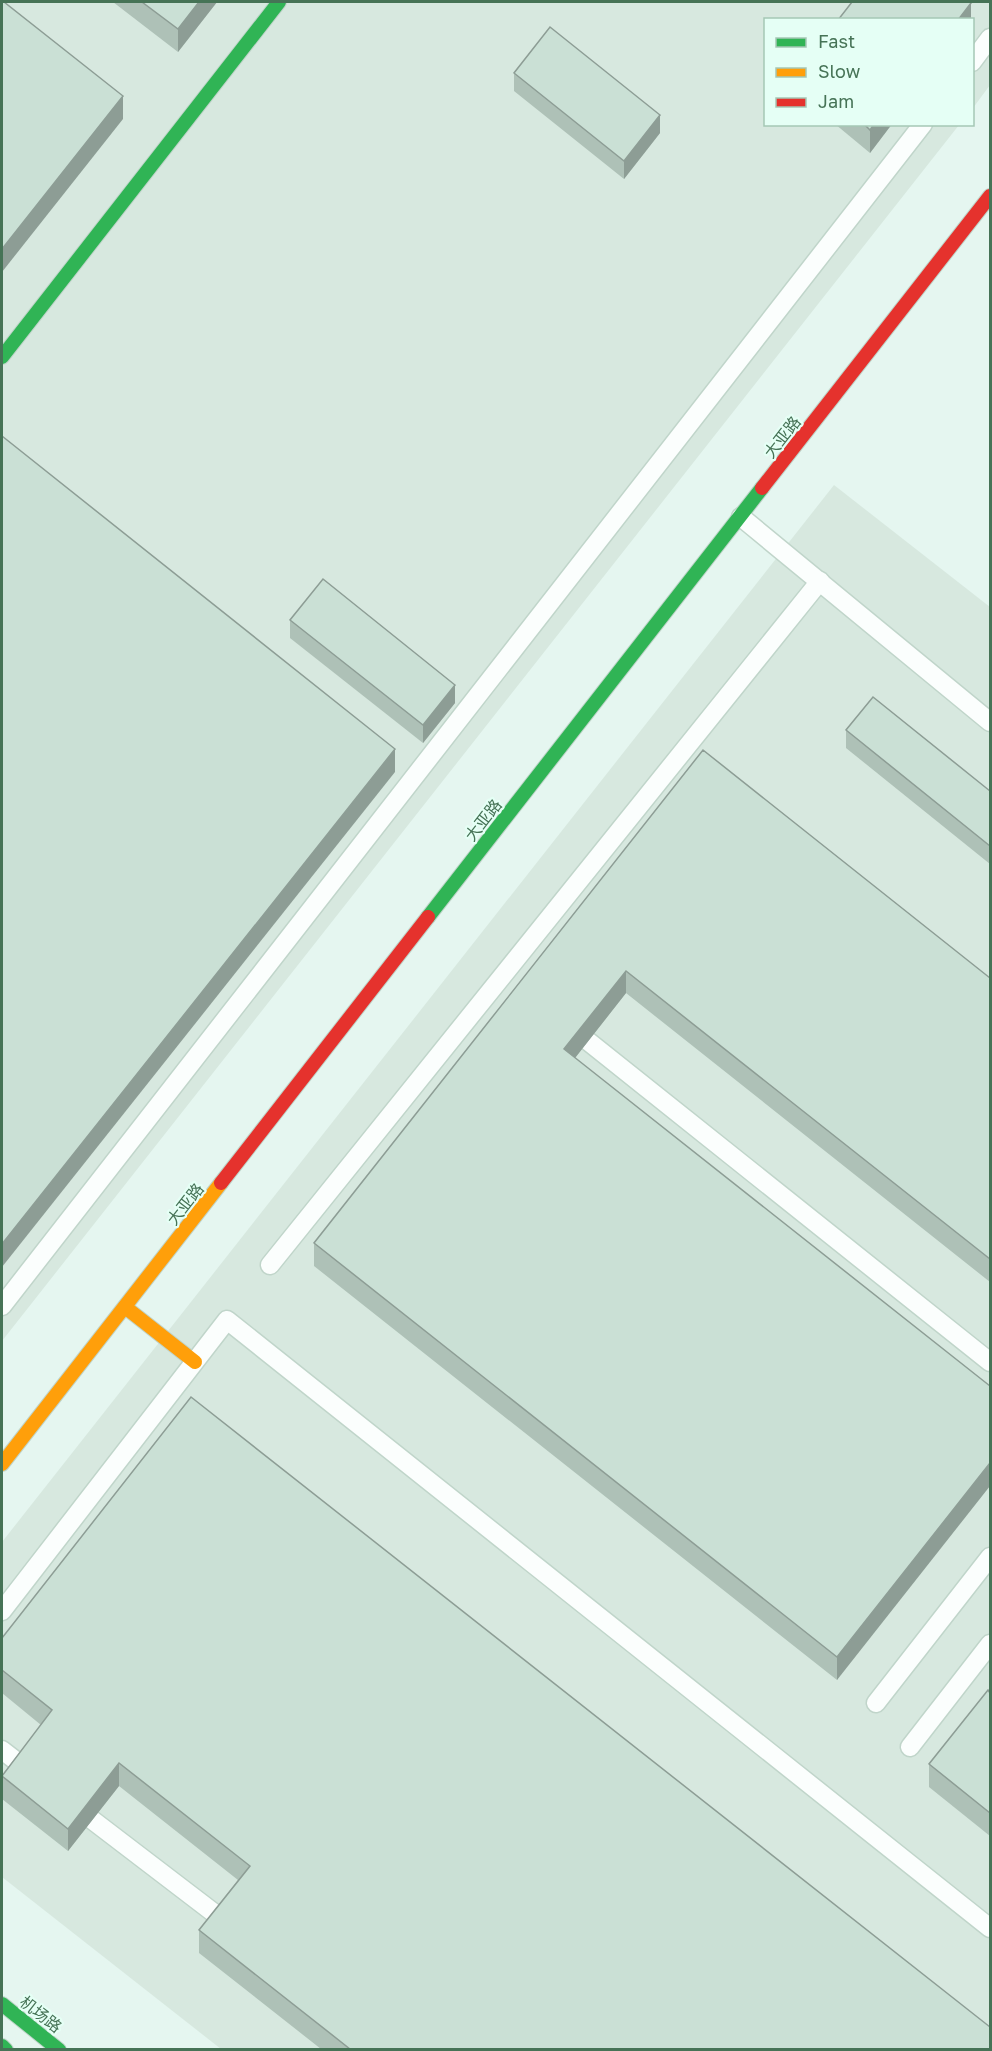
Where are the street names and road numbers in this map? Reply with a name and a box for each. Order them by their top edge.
street label: 大亚路 [759,412,805,462]
street label: 大亚路 [460,795,506,845]
street label: 大亚路 [162,1179,208,1229]
street label: 机场路 [16,1991,66,2037]

